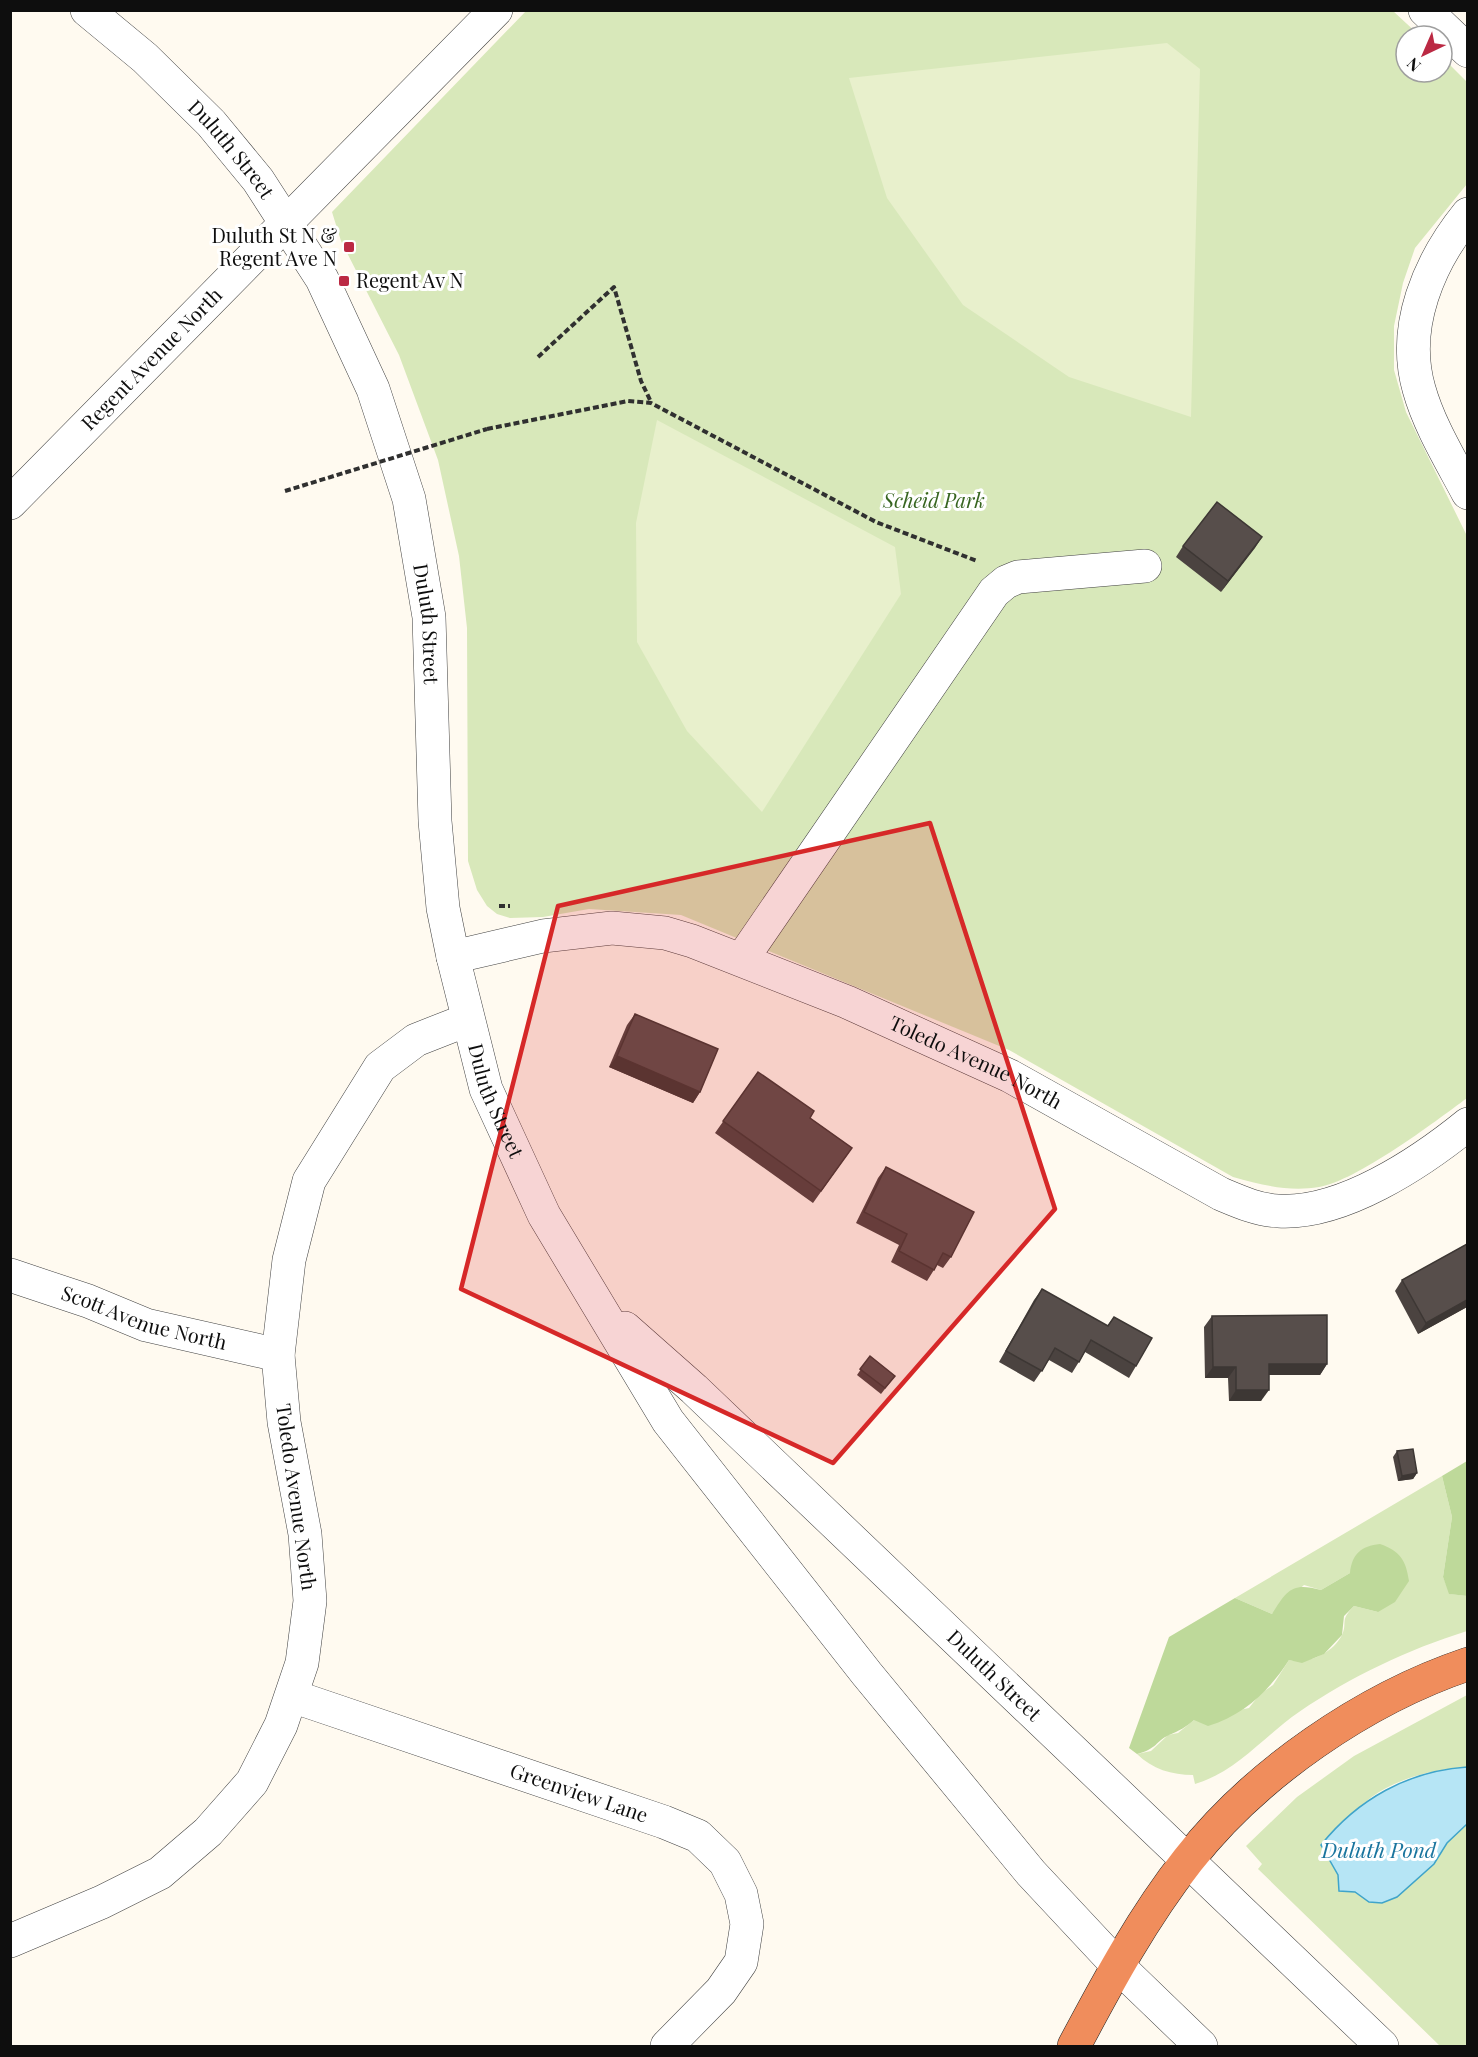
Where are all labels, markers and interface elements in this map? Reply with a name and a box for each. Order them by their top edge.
north arrow [1394,24,1454,84]
text: N [1401,53,1425,77]
street label: Duluth Street [183,93,282,204]
place label: Duluth St N & Regent Ave N [211,221,337,271]
marker: Duluth St N & Regent Ave N [342,240,356,254]
place label: Regent Av N [356,266,464,293]
marker: Regent Av N [337,274,351,288]
street label: Regent Avenue North [74,281,227,435]
park label: Scheid Park [882,486,985,513]
street label: Duluth Street [408,561,446,685]
street label: Toledo Avenue North [886,1008,1068,1115]
street label: Duluth Street [463,1040,531,1163]
street label: Scott Avenue North [58,1278,230,1355]
street label: Toledo Avenue North [271,1402,324,1592]
street label: Duluth Street [942,1623,1049,1727]
street label: Greenview Lane [507,1756,652,1828]
water label: Duluth Pond [1321,1835,1437,1863]

